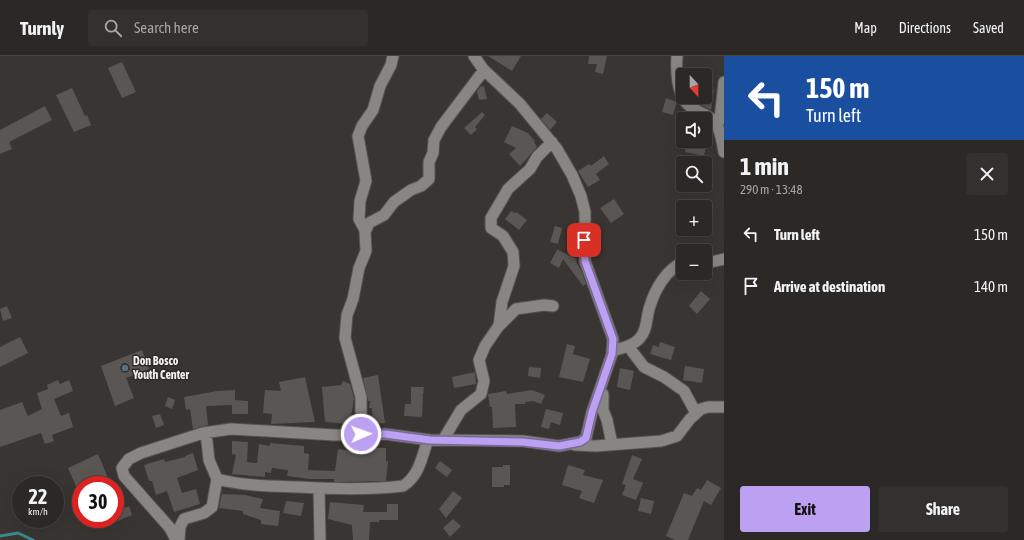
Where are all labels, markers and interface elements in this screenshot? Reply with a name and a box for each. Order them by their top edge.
search box [88,10,368,46]
text: Turnly [20,17,64,39]
icon: search [102,17,124,39]
text: Search here [134,19,199,36]
text: Map [854,20,877,36]
text: Directions [899,20,951,36]
text: Saved [973,20,1004,36]
north arrow [676,68,712,104]
map controls [676,68,712,280]
icon: left [740,72,792,124]
text: 150 m [806,72,869,104]
text: Turn left [806,105,861,126]
button: sound [676,112,712,148]
text: 1 min [740,153,789,180]
button: close [966,153,1008,195]
button: search [676,156,712,192]
text: 290 m · 13:48 [740,182,803,197]
button: + [676,200,712,236]
pin [567,223,601,257]
icon: left [740,223,762,245]
text: Turn left [774,226,820,243]
text: 150 m [974,226,1008,243]
icon: arrive [573,229,595,251]
button: − [676,244,712,280]
icon: arrive [740,275,762,297]
text: Arrive at destination [774,278,885,295]
text: 140 m [974,278,1008,295]
place label: Don Bosco Youth Center [132,354,189,382]
marker: Don Bosco Youth Center [120,363,130,373]
position arrow [340,413,382,455]
speed limit sign: 30 [72,476,124,528]
text: 22 [29,485,47,508]
button: Exit [740,486,870,532]
button: Share [878,486,1008,532]
text: km/h [28,506,48,517]

